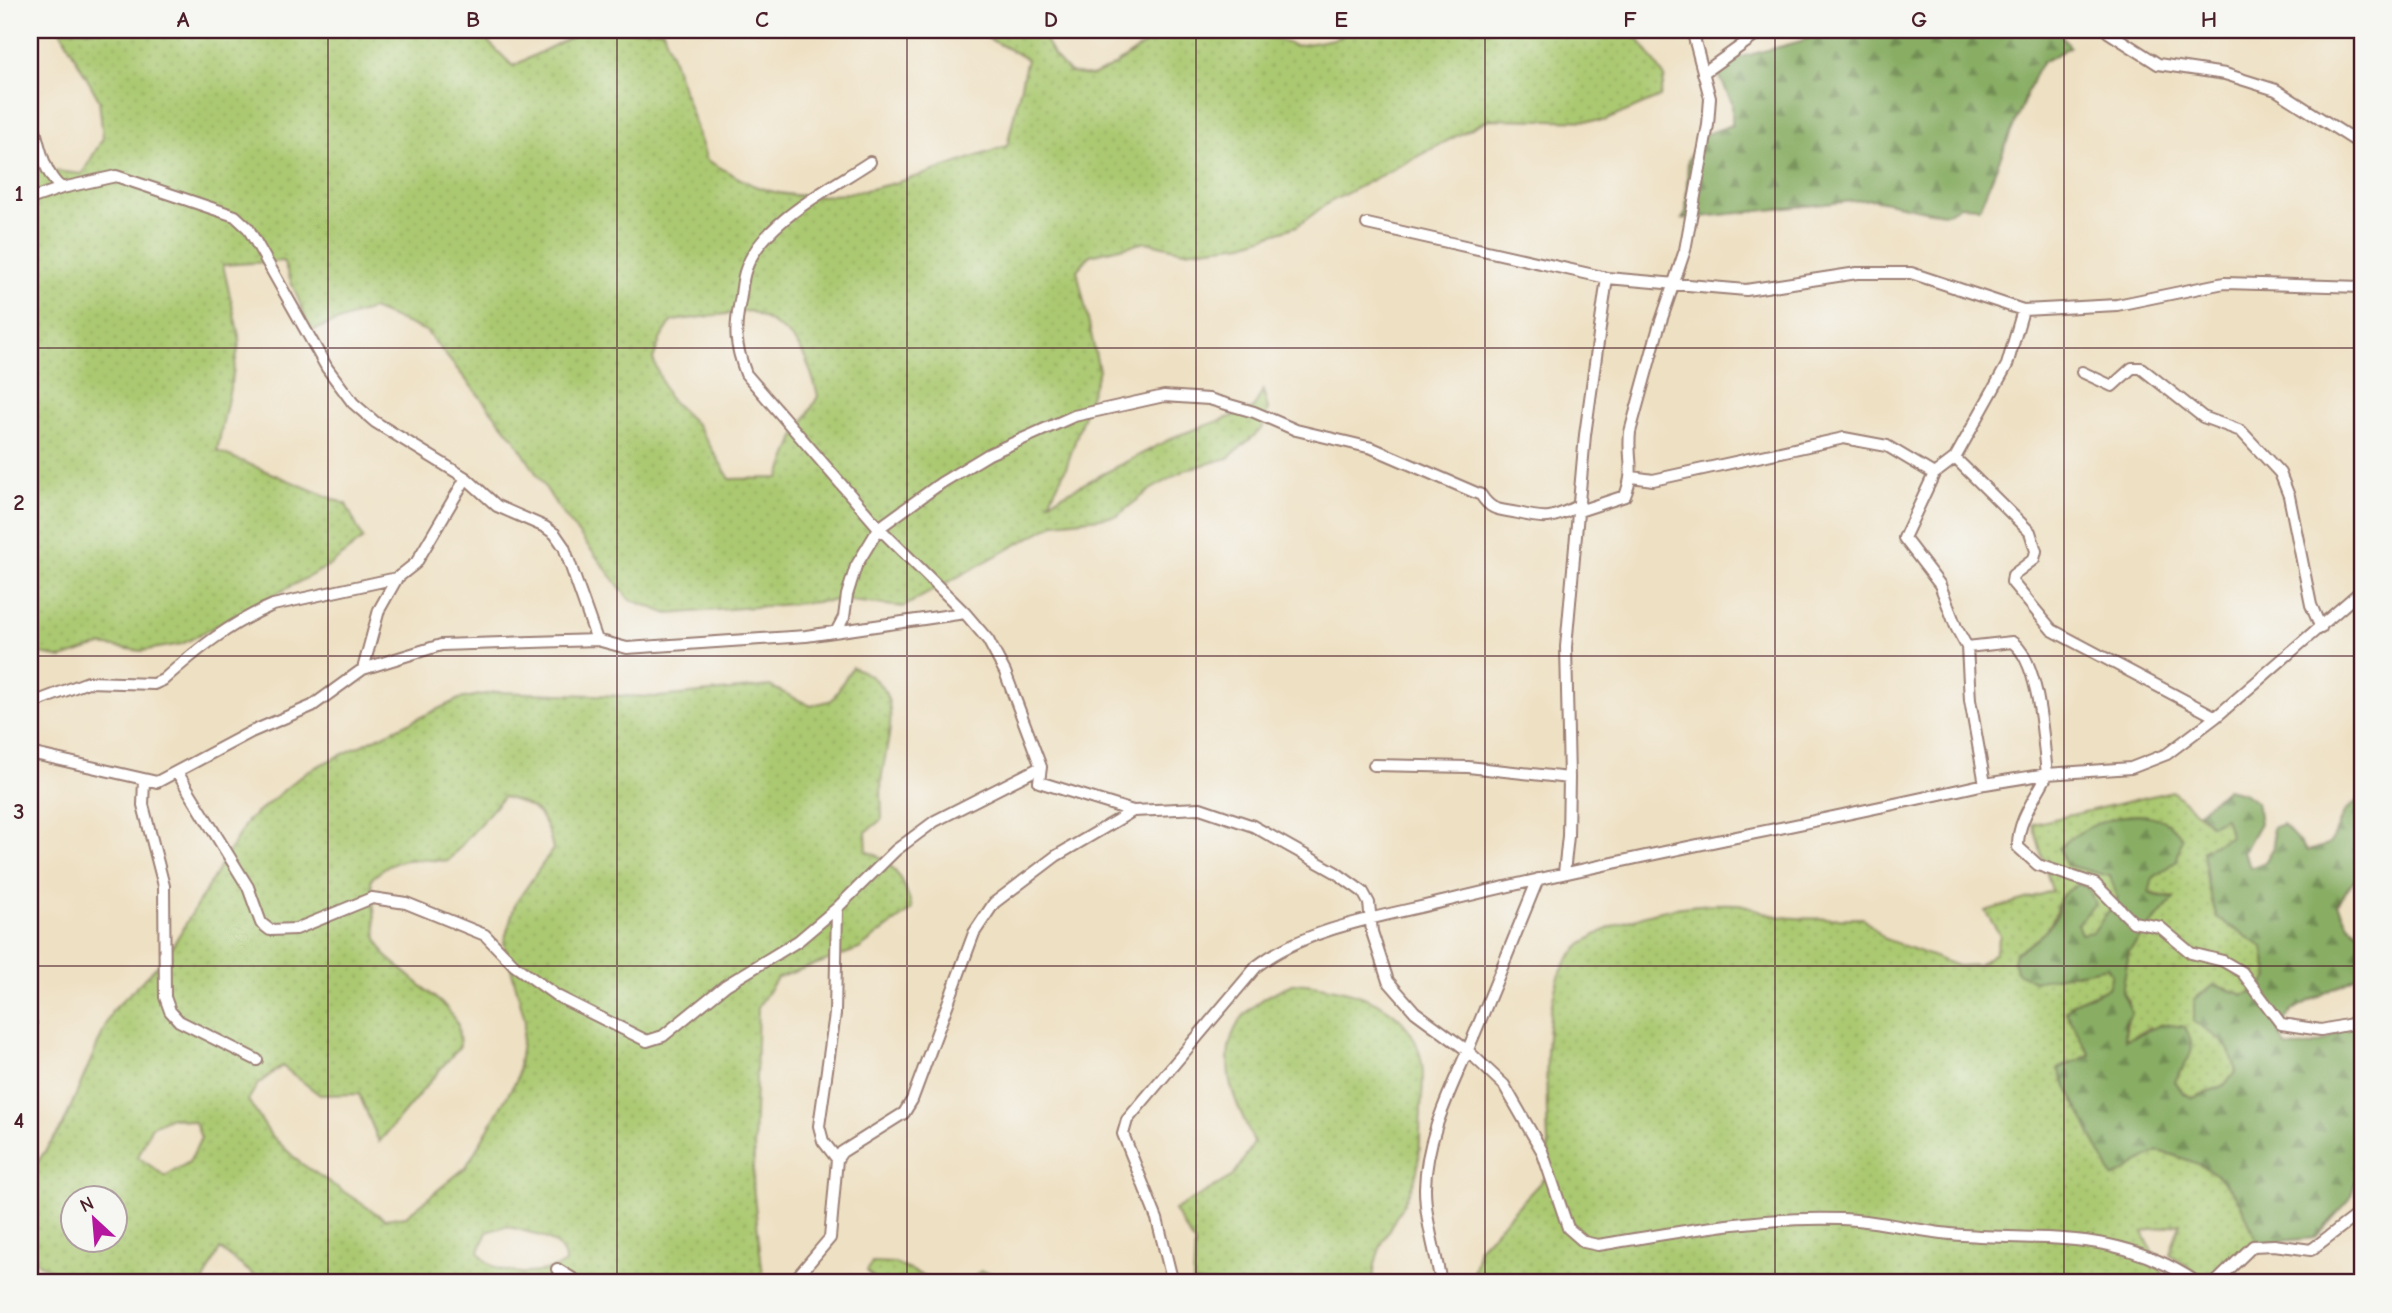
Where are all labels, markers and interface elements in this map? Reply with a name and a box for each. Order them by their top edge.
text: A [177,6,190,33]
text: B [466,6,480,33]
text: C [755,6,769,33]
text: D [1044,6,1058,33]
text: E [1334,6,1348,33]
text: F [1623,6,1637,33]
text: G [1911,6,1927,33]
text: H [2201,6,2217,33]
text: 1 [14,180,24,207]
text: 2 [13,489,25,516]
text: 3 [13,798,25,825]
text: 4 [14,1107,25,1134]
north arrow [60,1184,130,1254]
text: N [77,1192,97,1217]

